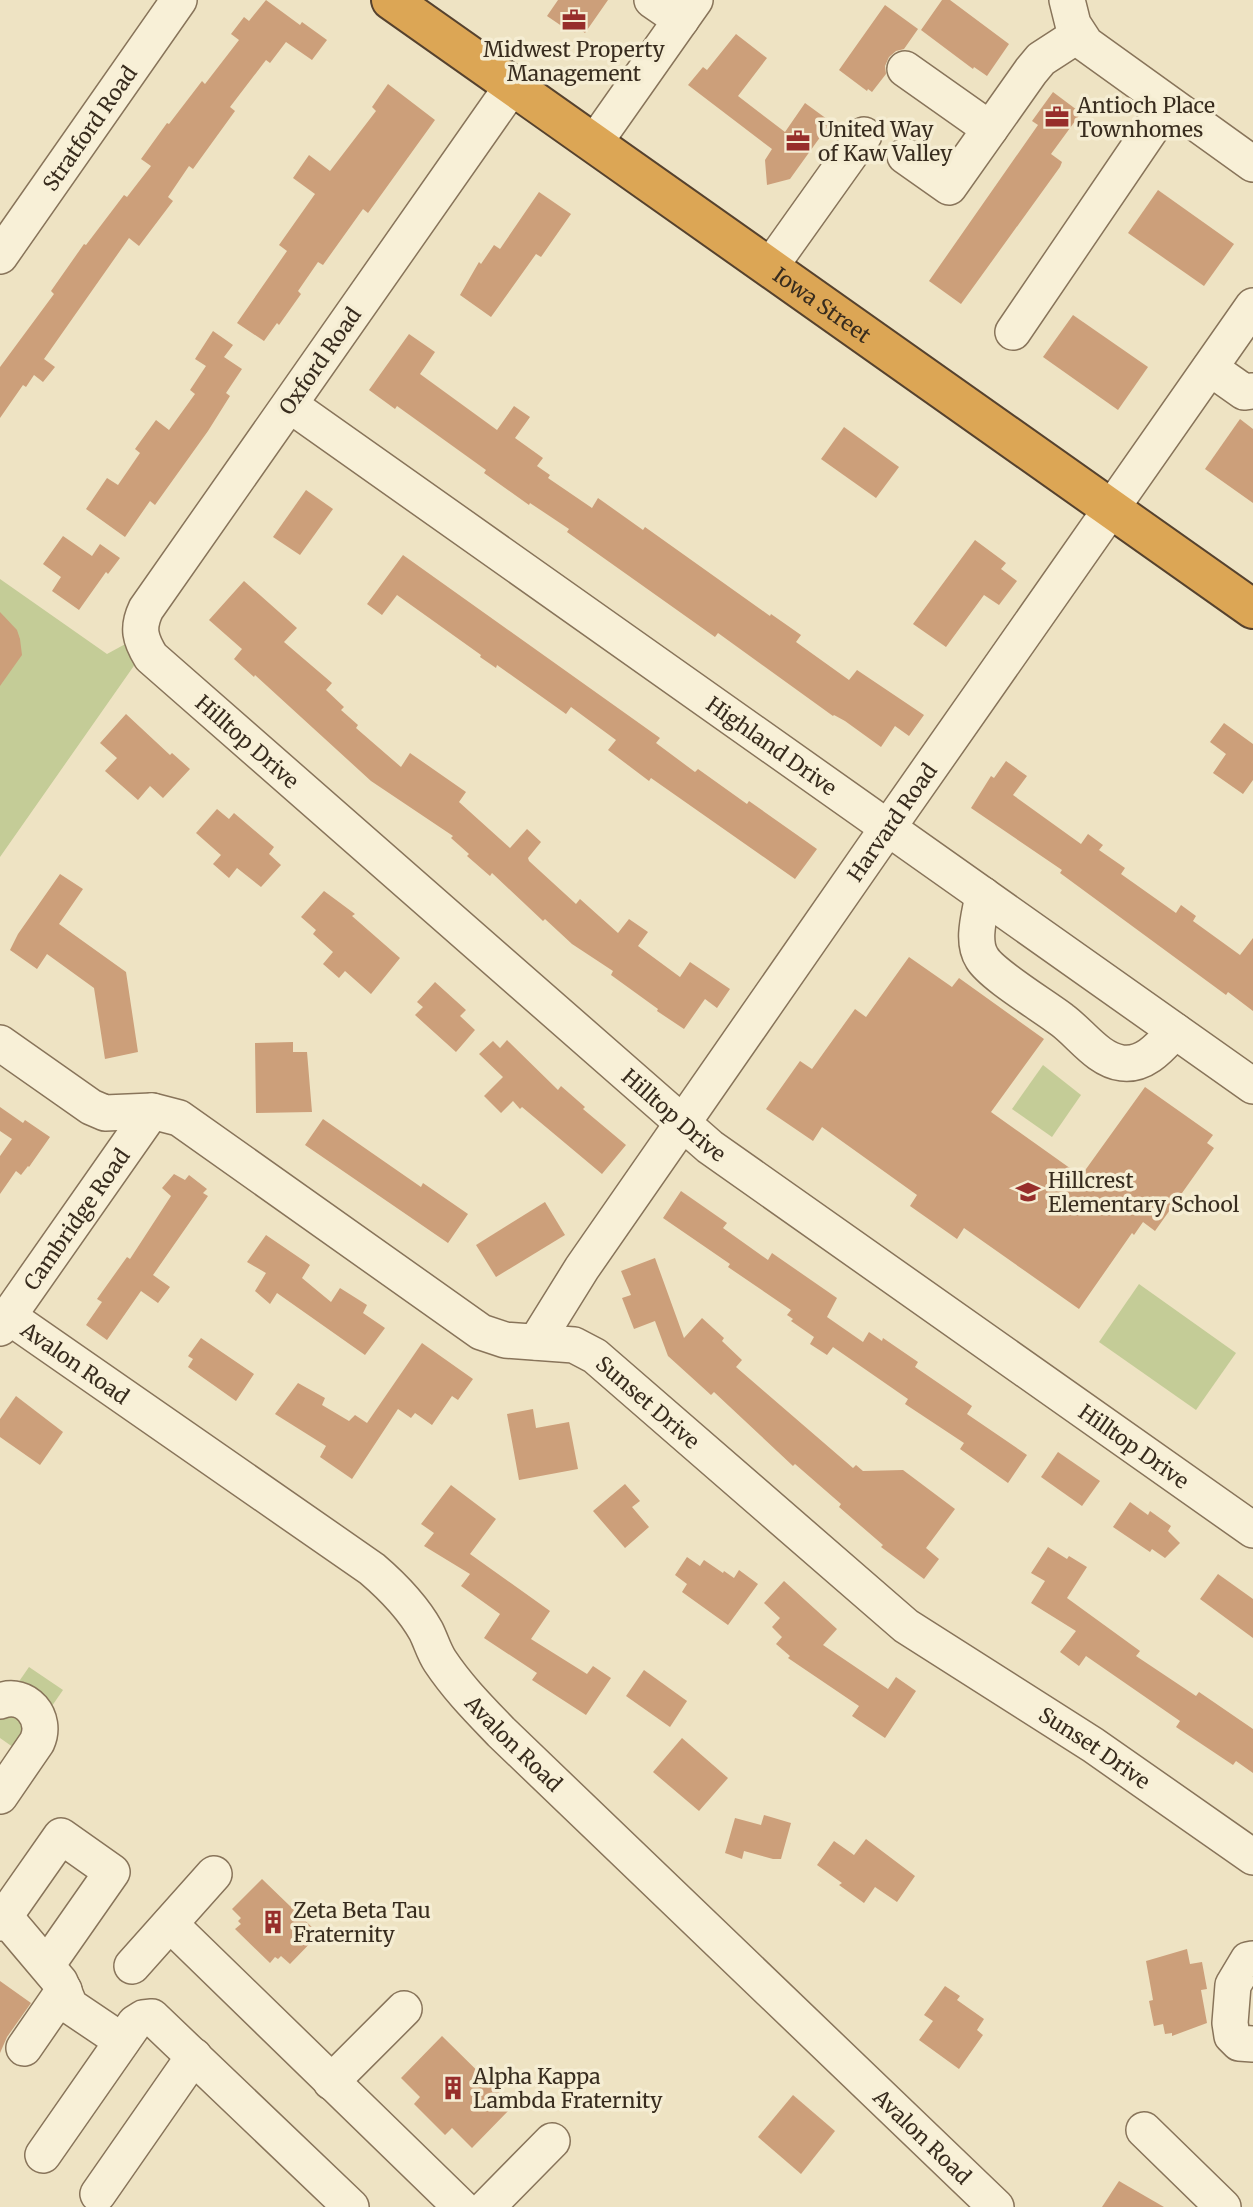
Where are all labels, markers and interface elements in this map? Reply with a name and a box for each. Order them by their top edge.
office icon: Midwest Property Management [560,6,588,34]
place label: Midwest Property Management [483,36,665,87]
street label: Stratford Road [36,60,143,196]
place label: Antioch Place Townhomes [1076,92,1215,143]
office icon: Antioch Place Townhomes [1043,103,1071,131]
place label: United Way of Kaw Valley [818,116,953,167]
office icon: United Way of Kaw Valley [784,127,812,155]
street label: Iowa Street [768,261,876,348]
street label: Oxford Road [273,302,367,420]
street label: Hilltop Drive [190,689,305,794]
street label: Highland Drive [701,690,842,801]
street label: Harvard Road [841,757,943,887]
street label: Hilltop Drive [616,1063,731,1167]
street label: Cambridge Road [17,1143,135,1295]
place label: Hillcrest Elementary School [1048,1167,1240,1218]
school or university icon: Hillcrest Elementary School [1014,1178,1042,1206]
street label: Avalon Road [15,1315,135,1410]
street label: Sunset Drive [591,1350,705,1454]
street label: Hilltop Drive [1074,1398,1194,1494]
street label: Avalon Road [459,1689,568,1797]
street label: Sunset Drive [1034,1701,1156,1794]
place label: Zeta Beta Tau Fraternity [293,1897,431,1948]
building icon: Zeta Beta Tau Fraternity [259,1908,287,1936]
place label: Alpha Kappa Lambda Fraternity [472,2063,663,2114]
building icon: Alpha Kappa Lambda Fraternity [439,2074,467,2102]
street label: Avalon Road [867,2083,977,2190]

